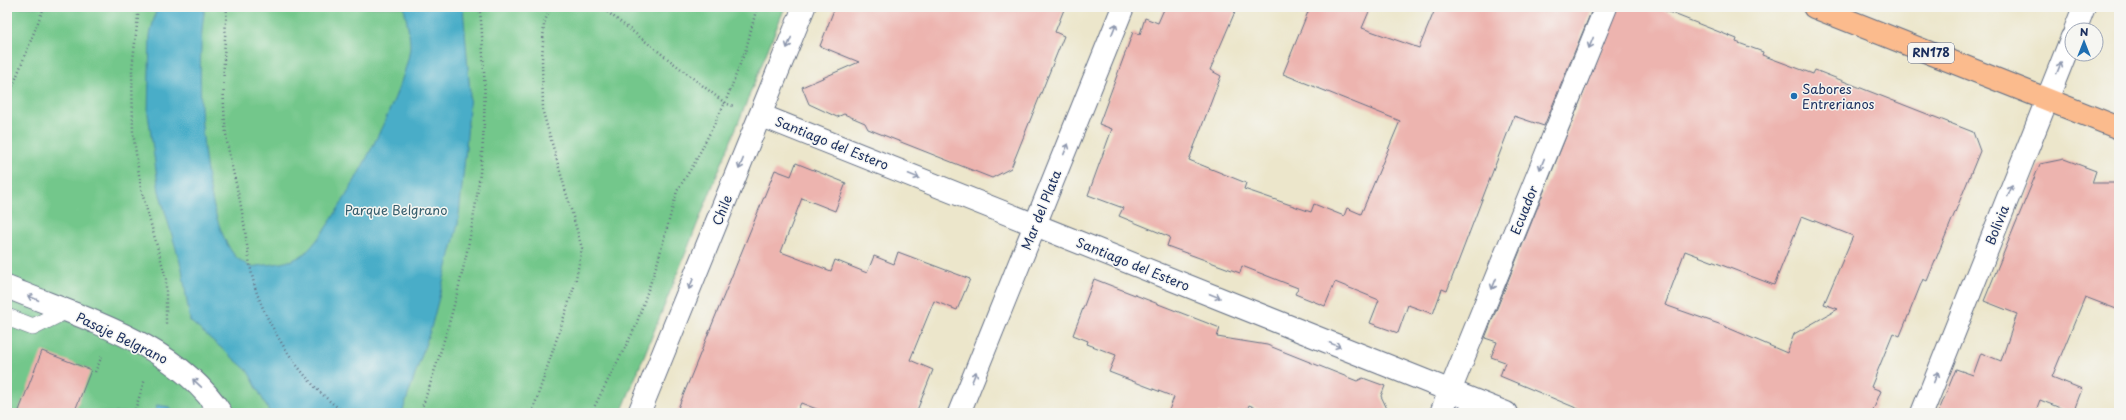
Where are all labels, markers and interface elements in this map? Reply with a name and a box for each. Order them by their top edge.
north arrow [2064,22,2104,62]
one-way arrow [1111,23,1119,35]
text: N [2080,23,2089,40]
one-way arrow [785,37,793,49]
one-way arrow [1587,37,1594,49]
road number: RN178 [1908,43,1954,63]
one-way arrow [2056,63,2064,75]
place label: Sabores Entrerianos [1802,79,1875,113]
marker: Sabores Entrerianos [1789,91,1799,101]
street label: Santiago del Estero [773,111,892,174]
one-way arrow [1062,144,1070,156]
one-way arrow [736,157,744,169]
one-way arrow [1538,157,1546,169]
street label: Mar del Plata [1016,166,1066,253]
one-way arrow [907,172,919,180]
street label: Ecuador [1505,182,1542,237]
one-way arrow [2007,186,2015,198]
street label: Chile [707,192,736,228]
park label: Parque Belgrano [345,200,447,219]
street label: Bolivia [1980,201,2013,248]
street label: Santiago del Estero [1074,232,1193,295]
one-way arrow [687,277,695,289]
one-way arrow [1489,278,1497,290]
one-way arrow [27,293,39,301]
one-way arrow [1208,293,1220,301]
street label: Pasaje Belgrano [73,307,171,368]
one-way arrow [1329,341,1341,349]
one-way arrow [970,371,978,383]
one-way arrow [1933,371,1940,383]
one-way arrow [192,379,202,388]

